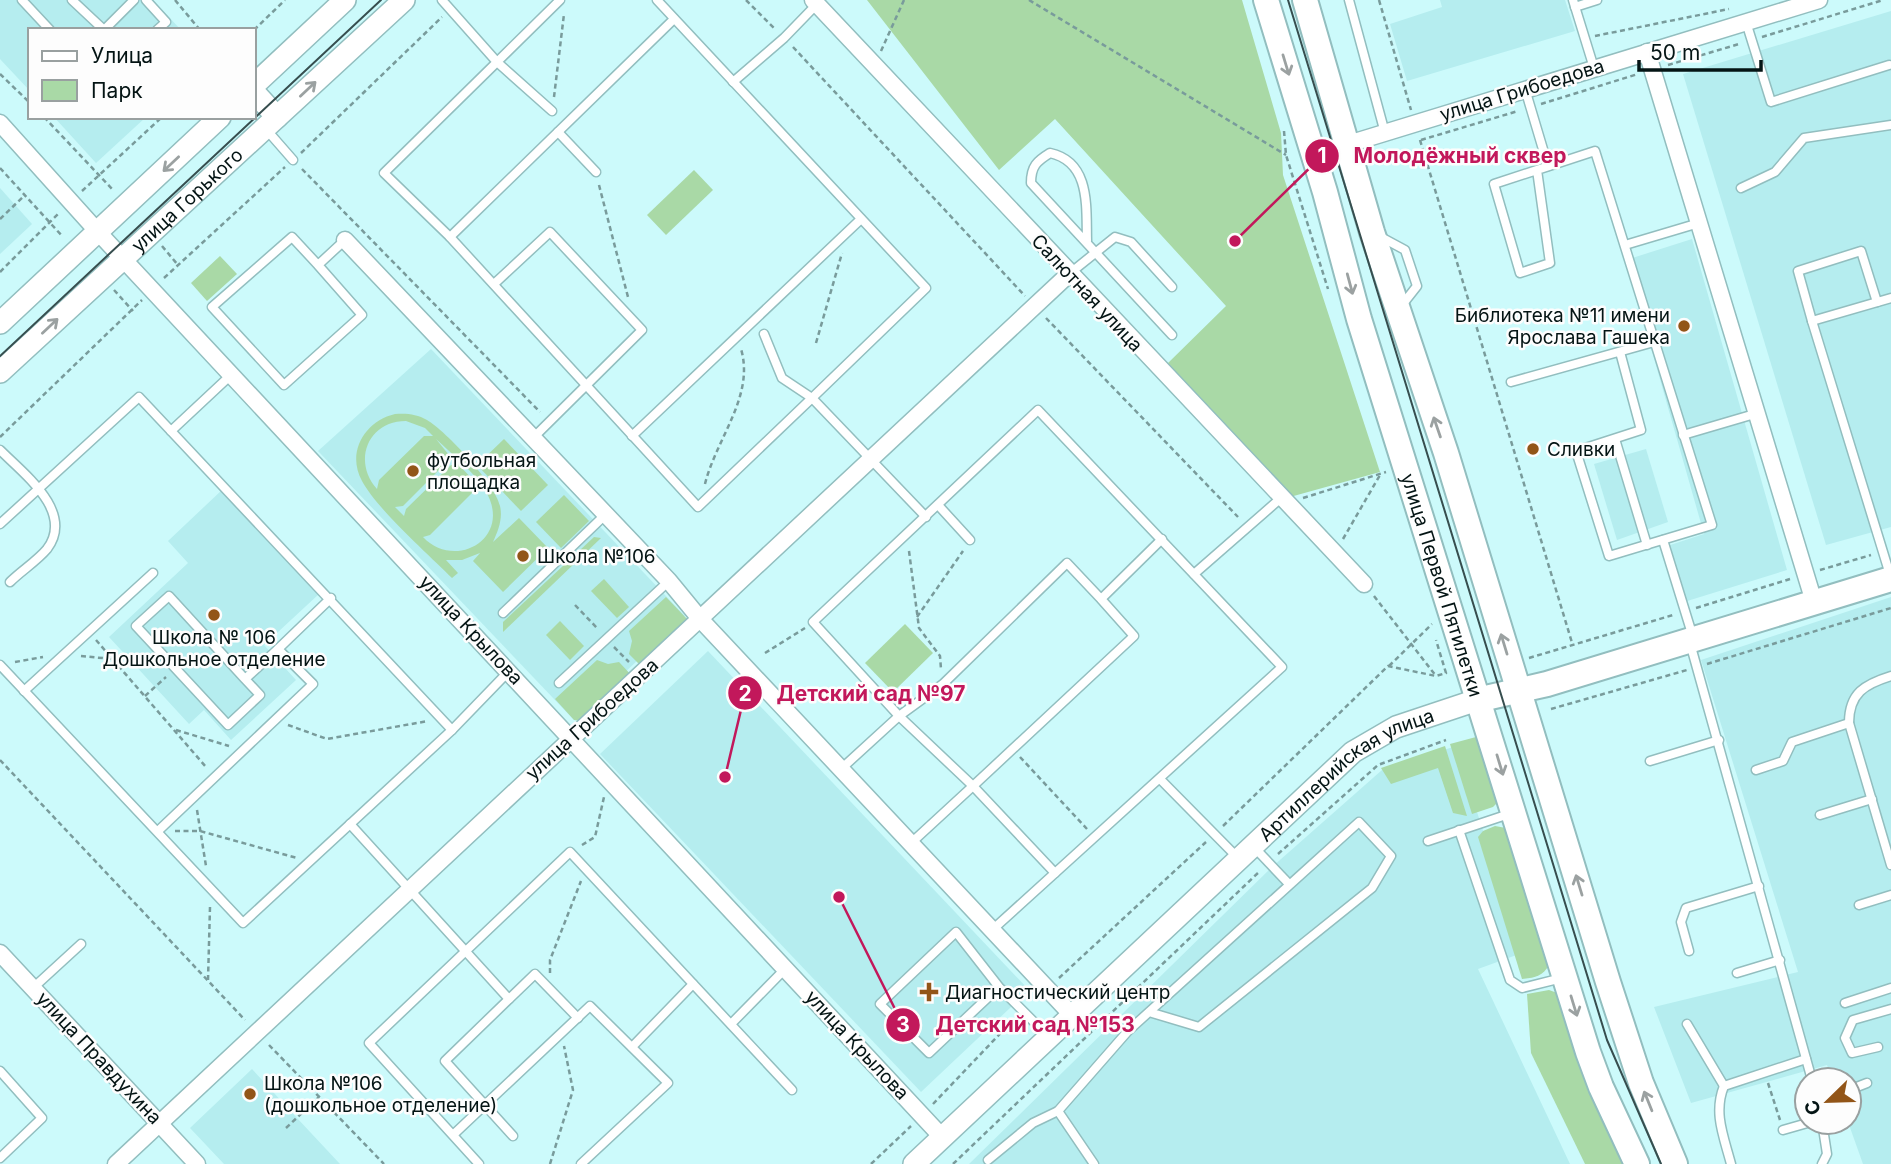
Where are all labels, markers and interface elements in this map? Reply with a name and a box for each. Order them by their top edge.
legend [28,28,256,119]
scale bar [1639,28,1762,72]
text: 50 m [1650,40,1700,65]
text: Улица [91,43,153,68]
one-way arrow [1281,54,1294,76]
street label: улица Грибоедова [1437,54,1607,126]
text: Парк [91,78,143,103]
one-way arrow [299,80,316,97]
callout: Молодёжный сквер [1305,135,1581,177]
street label: улица Горького [126,143,247,257]
text: 1 [1317,143,1327,168]
text: Молодёжный сквер [1354,143,1566,168]
one-way arrow [163,156,180,173]
street label: Салютная улица [1027,229,1147,357]
one-way arrow [1344,272,1357,295]
place label: Библиотека №11 имени Ярослава Гашека [1455,304,1670,349]
one-way arrow [41,317,58,334]
marker: Библиотека №11 имени Ярослава Гашека [1676,318,1692,334]
one-way arrow [1430,416,1442,438]
place label: Сливки [1547,438,1615,461]
marker: Сливки [1525,441,1541,457]
place label: футбольная площадка [427,449,536,494]
marker: футбольная площадка [405,463,421,479]
street label: улица Первой Пятилетки [1396,470,1488,700]
place label: Школа №106 [537,545,656,568]
marker: Школа №106 [515,548,531,564]
street label: улица Крылова [414,570,528,690]
marker: Школа № 106 Дошкольное отделение [206,607,222,623]
place label: Школа № 106 Дошкольное отделение [102,626,326,671]
one-way arrow [1497,633,1510,655]
street label: улица Грибоедова [521,653,663,785]
callout: Детский сад №97 [728,672,980,714]
text: 2 [738,681,752,706]
text: Детский сад №97 [777,681,966,706]
street label: Артиллерийская улица [1254,704,1437,846]
one-way arrow [1494,753,1507,775]
one-way arrow [1571,874,1584,896]
place label: Диагностический центр [945,981,1170,1004]
marker: Диагностический центр [919,982,939,1002]
street label: улица Крылова [800,985,914,1105]
street label: улица Правдухина [32,987,166,1129]
one-way arrow [1568,994,1581,1016]
callout: Детский сад №153 [886,1004,1149,1046]
text: 3 [896,1012,910,1037]
text: Детский сад №153 [935,1012,1135,1037]
north arrow [1793,1066,1863,1136]
place label: Школа №106 (дошкольное отделение) [264,1072,497,1117]
marker: Школа №106 (дошкольное отделение) [242,1086,258,1102]
one-way arrow [1641,1091,1654,1113]
text: С [1799,1096,1826,1118]

